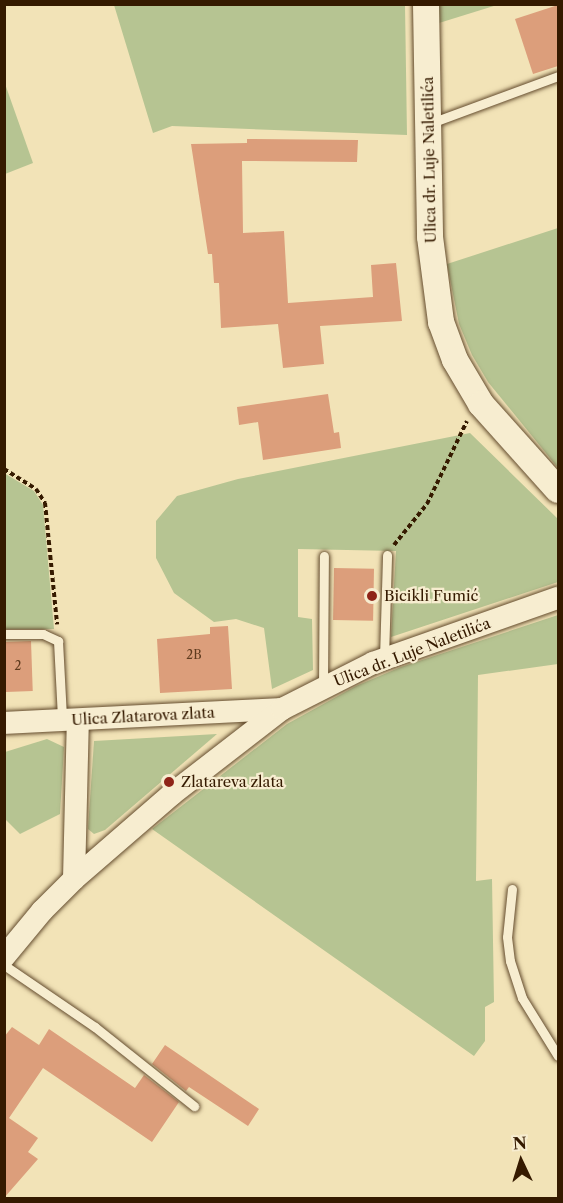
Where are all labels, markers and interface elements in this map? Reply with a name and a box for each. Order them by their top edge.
street label: Ulica dr. Luje Naletilića [419,76,439,244]
place label: Bicikli Fumić [384,587,479,605]
marker: Bicikli Fumić [365,589,379,603]
street label: Ulica dr. Luje Naletilića [331,614,493,690]
house number: 2B [186,648,202,662]
house number: 2 [15,659,21,673]
street label: Ulica Zlatarova zlata [71,703,215,729]
place label: Zlatareva zlata [181,773,284,791]
marker: Zlatareva zlata [162,775,176,789]
north arrow [491,1131,551,1191]
text: N [512,1133,527,1154]

